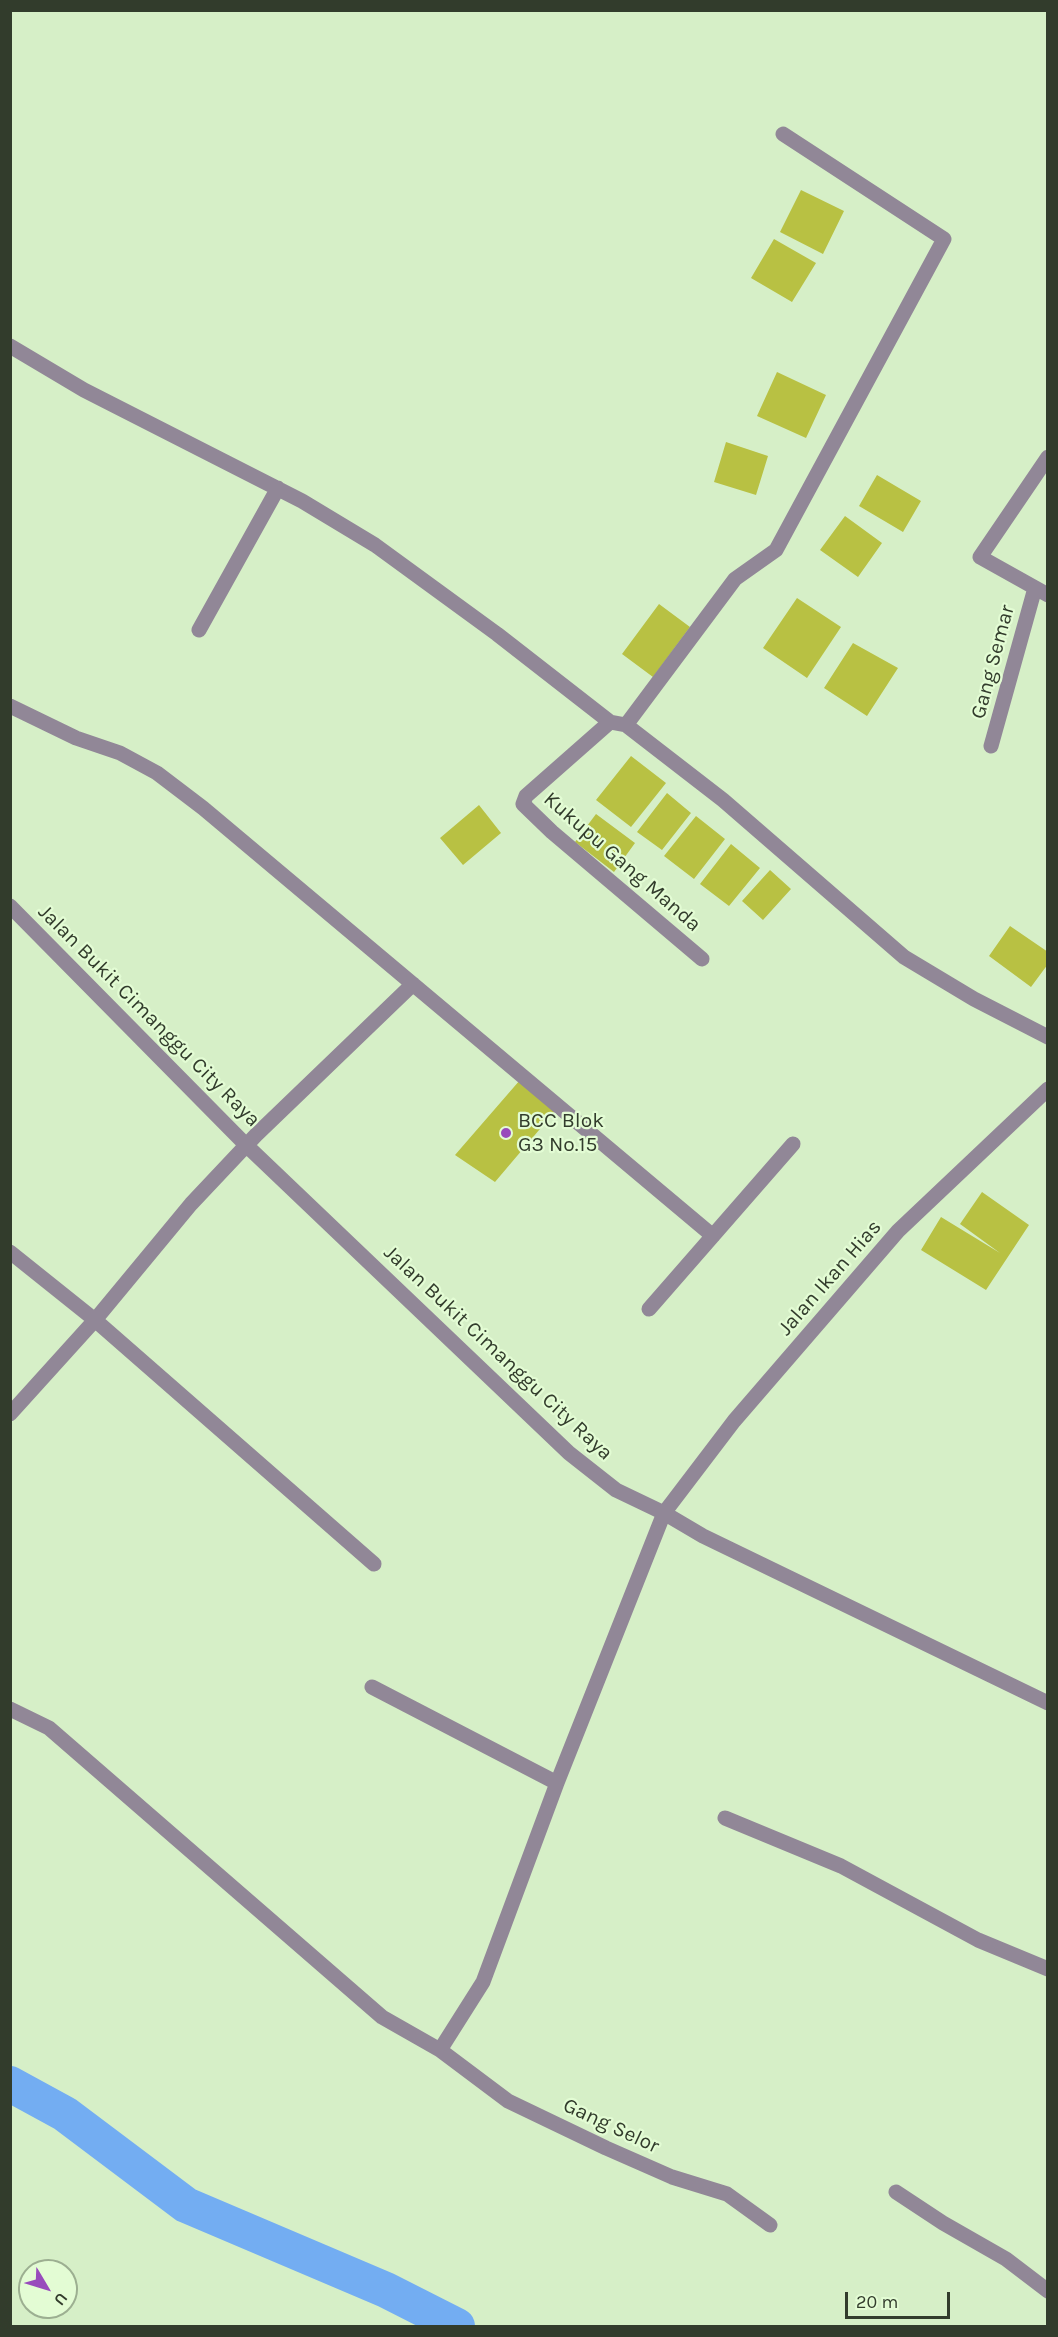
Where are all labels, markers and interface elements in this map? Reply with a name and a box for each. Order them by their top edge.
street label: Gang Semar [966,602,1020,722]
street label: Kukupu Gang Manda [538,787,706,937]
street label: Jalan Bukit Cimanggu City Raya [33,900,265,1132]
place label: BCC Blok G3 No.15 [518,1108,604,1158]
marker: BCC Blok G3 No.15 [499,1126,513,1140]
street label: Jalan Ikan Hias [773,1215,887,1341]
street label: Jalan Bukit Cimanggu City Raya [378,1240,618,1466]
street label: Gang Selor [559,2093,663,2159]
north arrow [18,2259,78,2319]
scale bar [848,2280,953,2318]
text: U [50,2289,72,2309]
text: 20 m [856,2291,898,2313]

